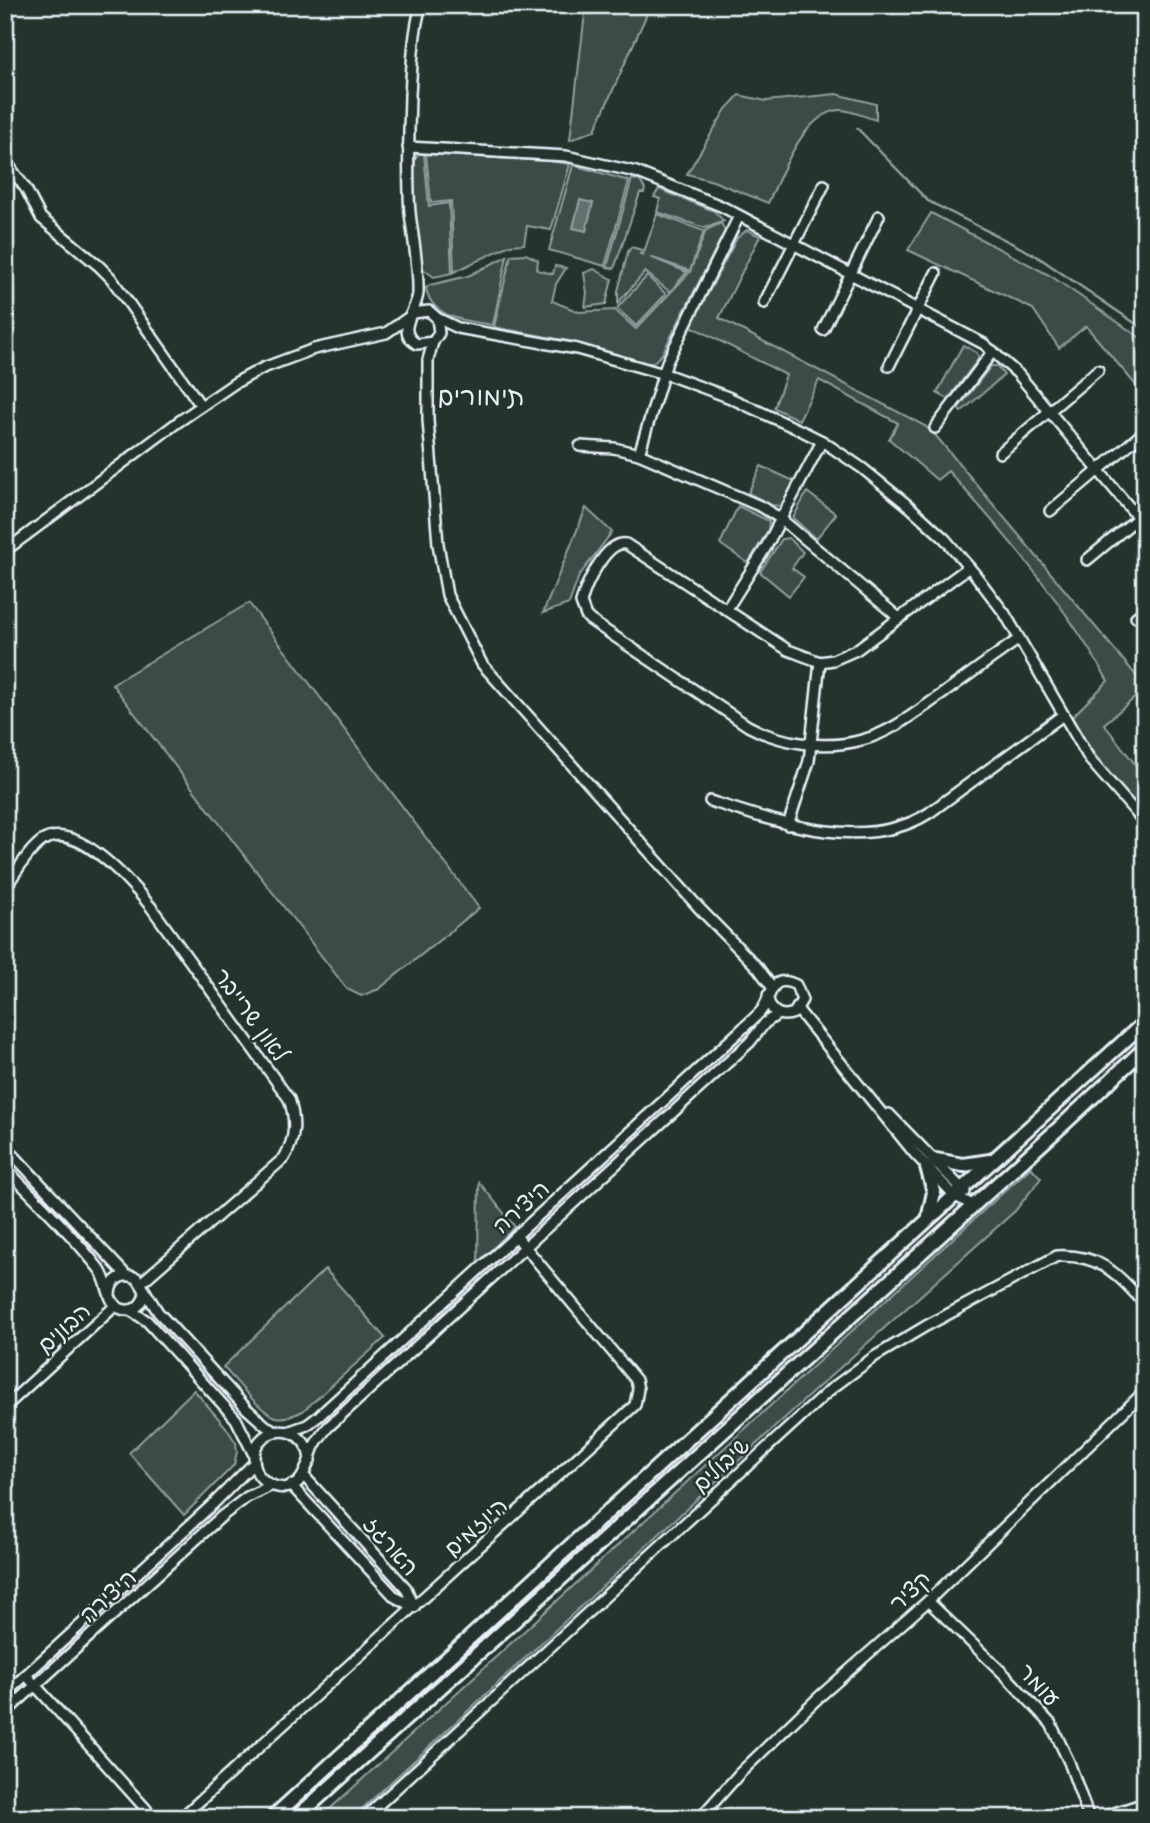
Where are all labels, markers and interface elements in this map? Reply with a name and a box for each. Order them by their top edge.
district label: תימורים [438,378,524,412]
street label: לאון שרייבר [207,961,297,1068]
street label: היצירה [485,1173,555,1239]
street label: הבונים [30,1295,96,1359]
street label: שיבולים [685,1430,755,1498]
street label: היוזמים [437,1490,513,1562]
street label: הארגז [358,1509,426,1581]
street label: היצירה [72,1562,142,1628]
street label: קציר [882,1563,937,1618]
street label: עומר [1012,1656,1068,1712]

